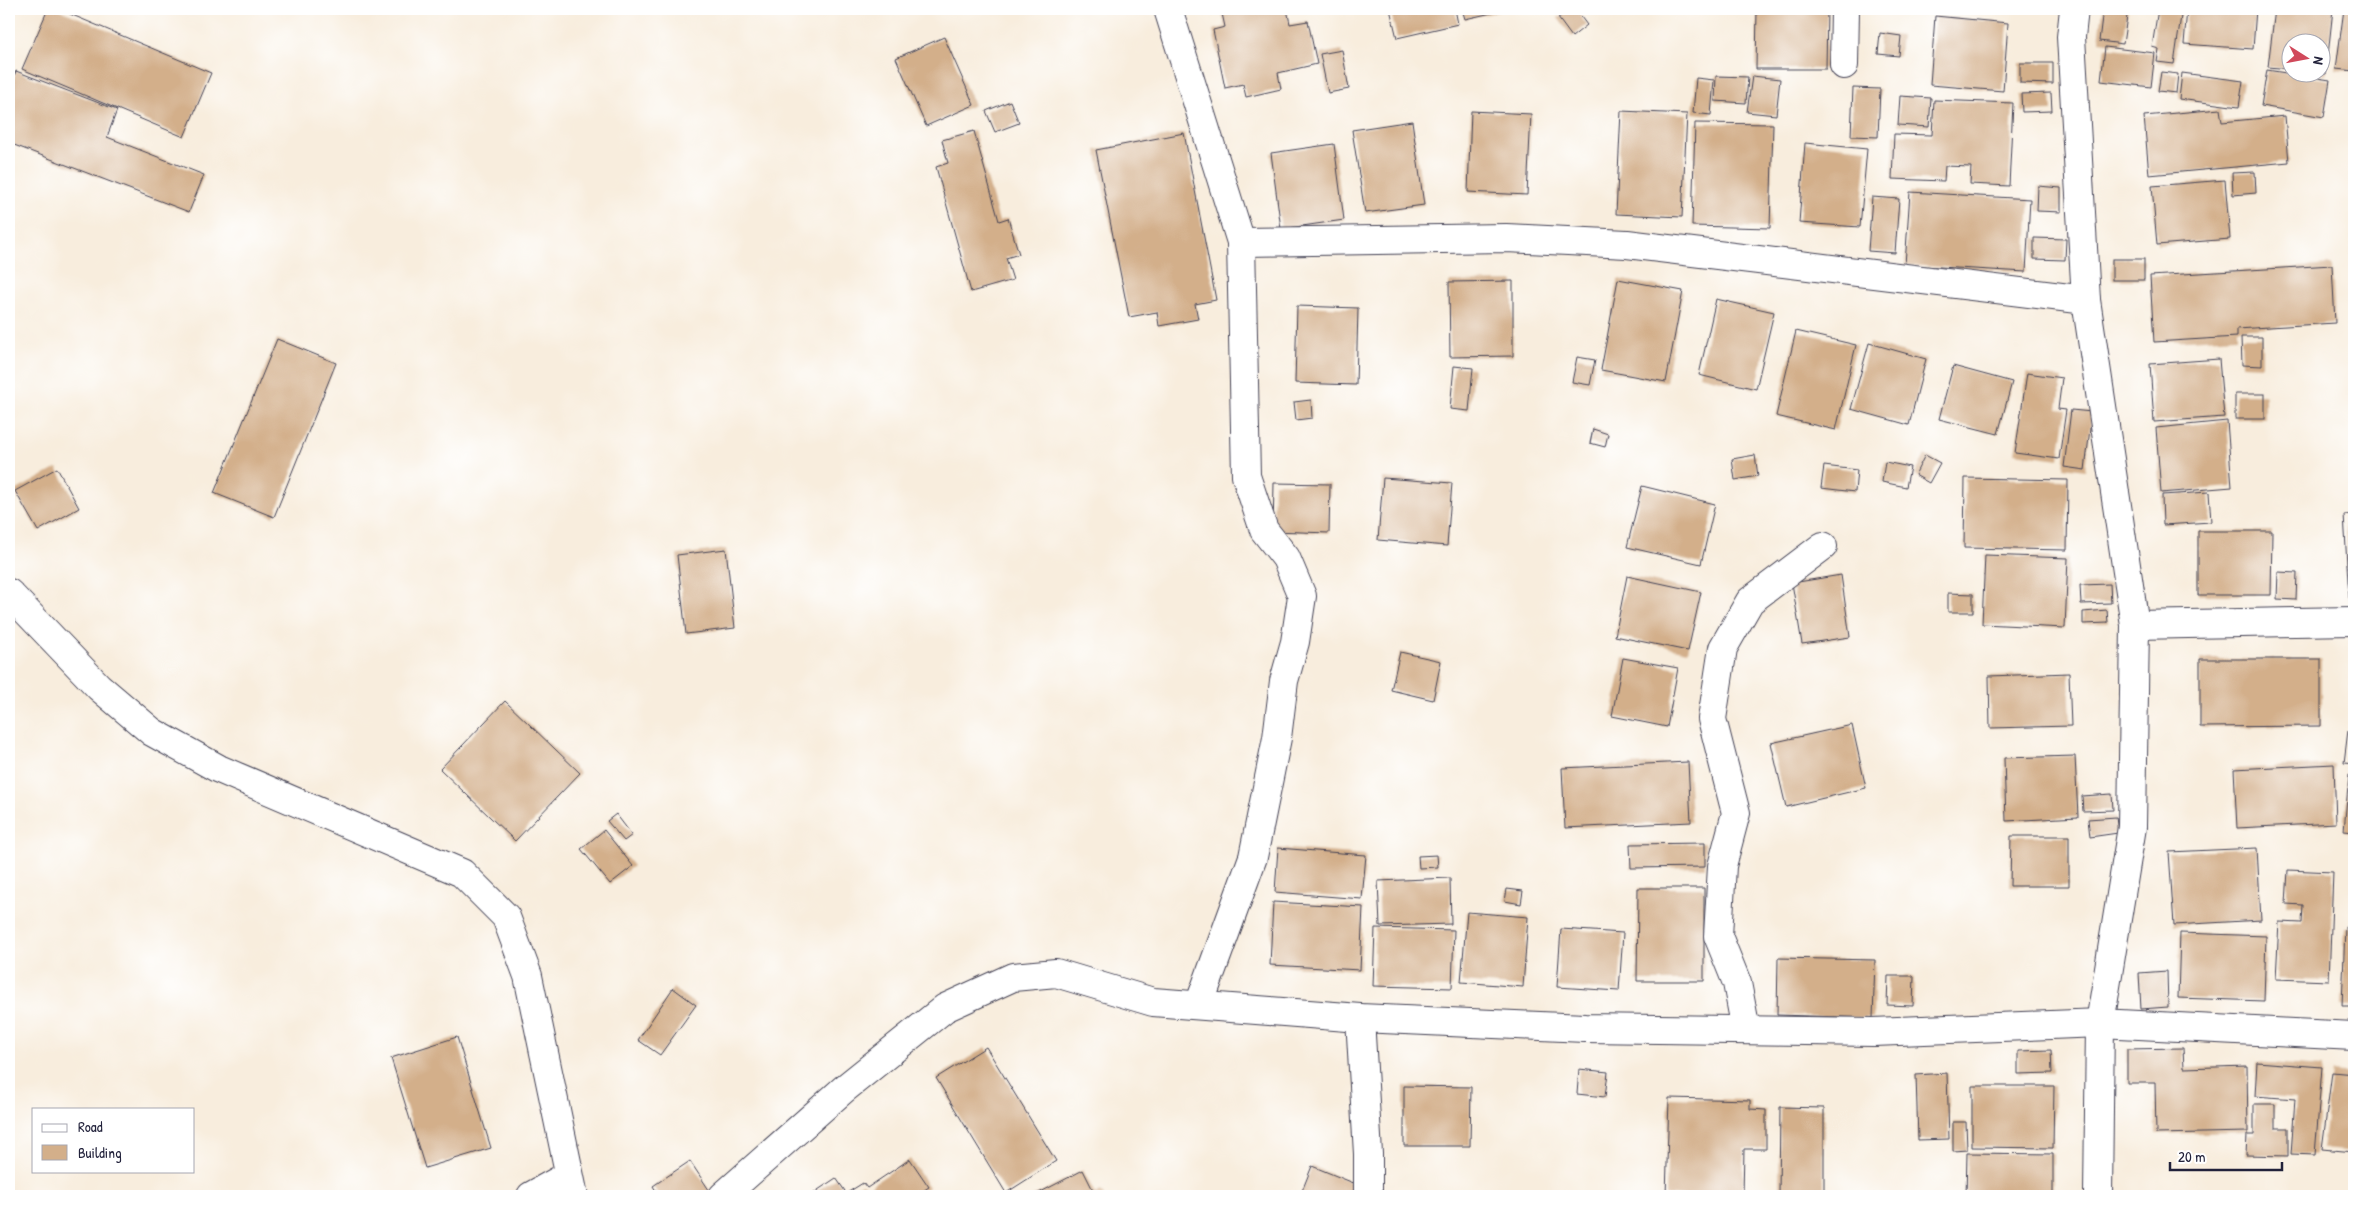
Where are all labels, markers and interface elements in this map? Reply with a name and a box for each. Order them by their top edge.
north arrow [2280,32,2330,82]
text: N [2309,55,2329,67]
legend [32,1108,195,1172]
text: Road [78,1116,103,1137]
scale bar [2170,1140,2283,1172]
text: Building [78,1142,122,1163]
text: 20 m [2178,1146,2205,1167]

